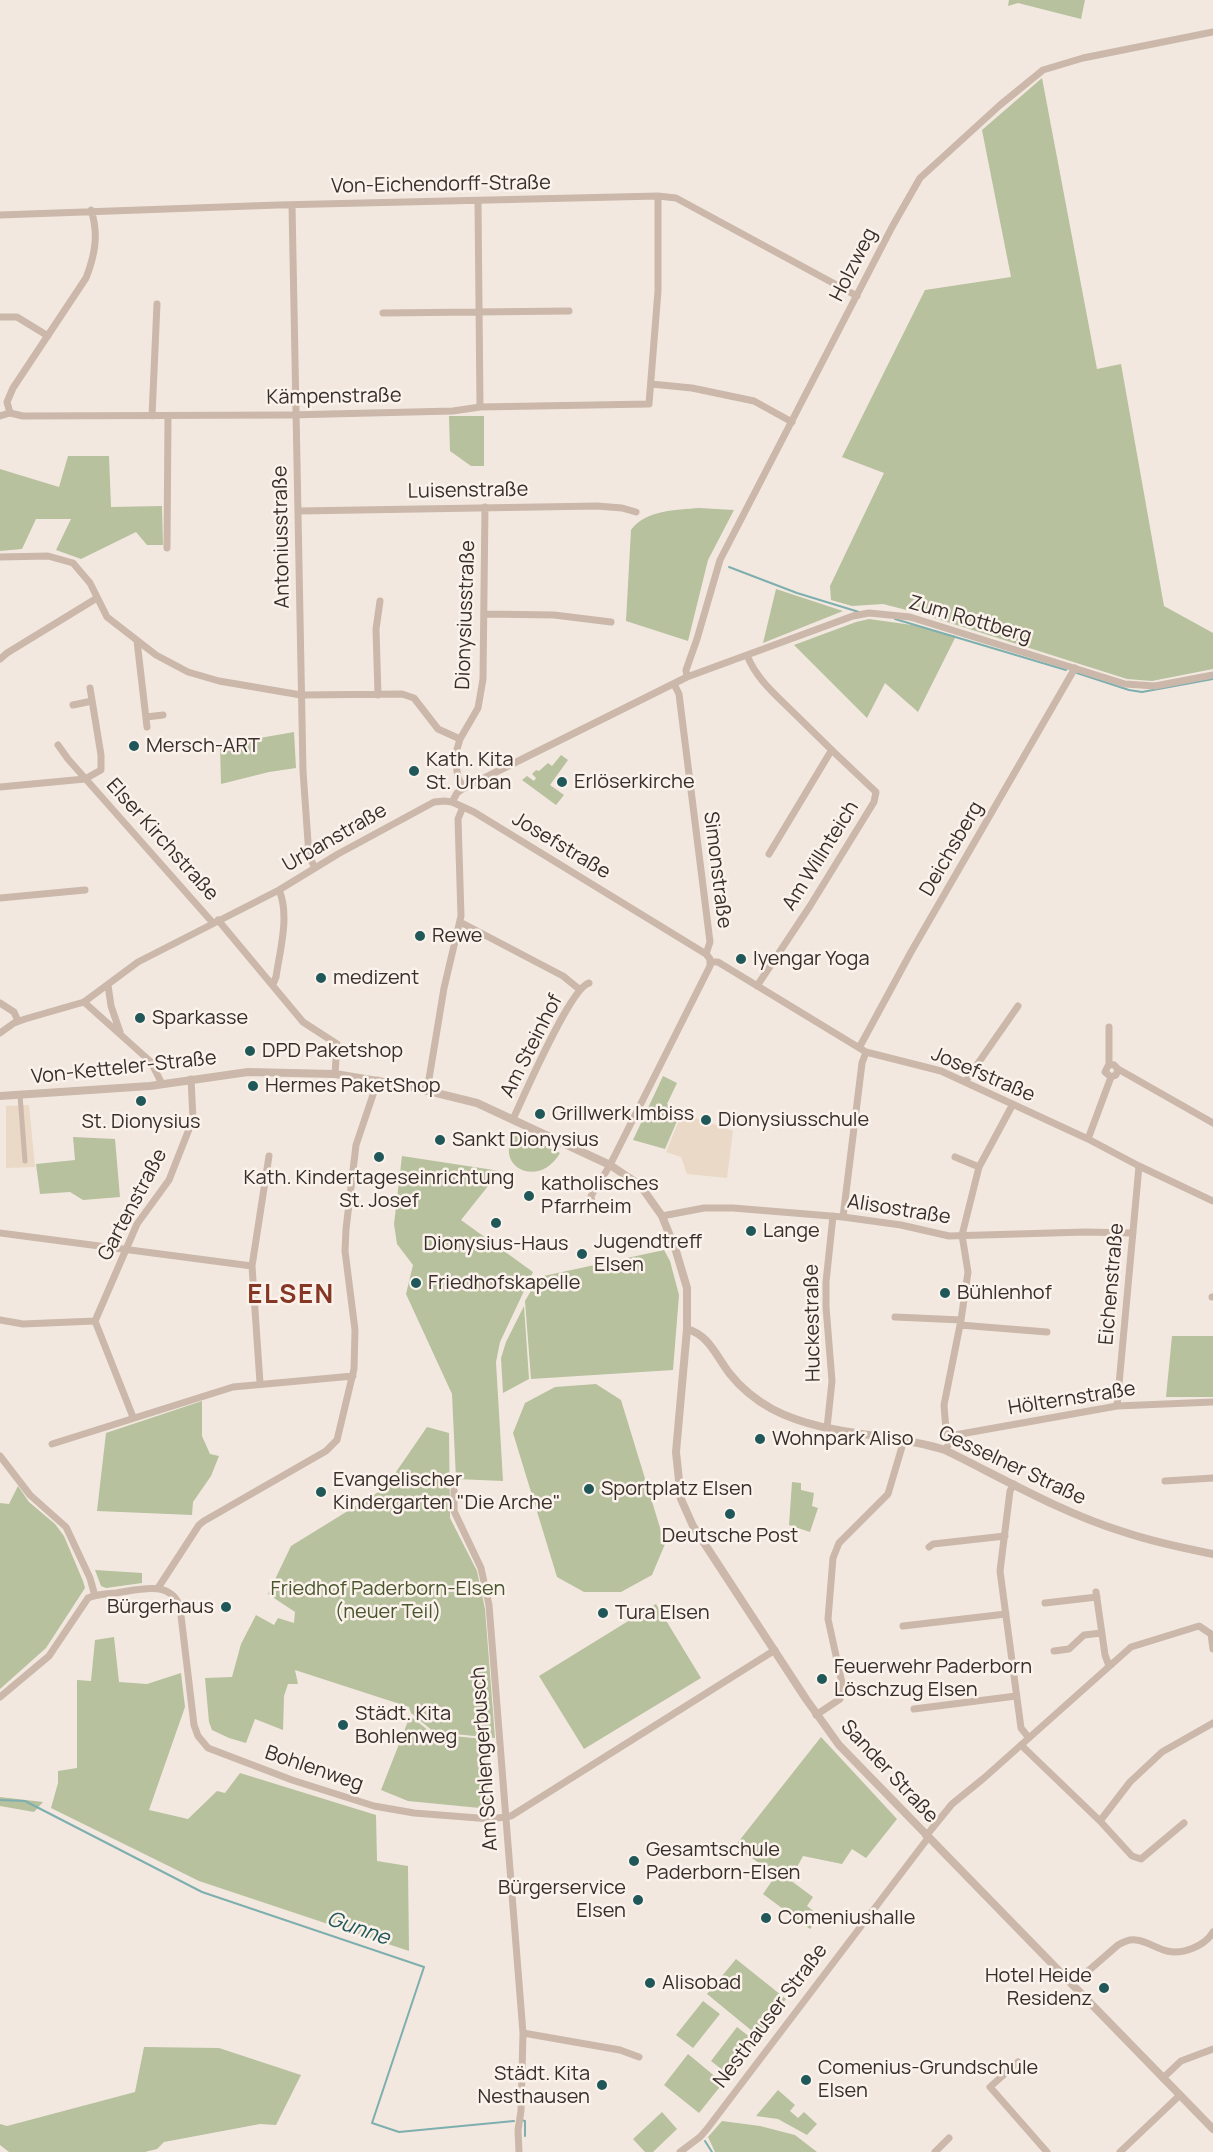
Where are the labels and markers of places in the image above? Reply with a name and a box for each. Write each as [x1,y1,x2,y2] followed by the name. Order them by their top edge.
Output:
[146,734,260,758] place label: Mersch-ART
[127,739,141,753] marker: Mersch-ART
[426,748,514,795] place label: Kath. Kita St. Urban
[407,764,421,778] marker: Kath. Kita St. Urban
[574,770,695,794] place label: Erlöserkirche
[555,775,569,789] marker: Erlöserkirche
[432,924,483,948] place label: Rewe
[413,929,427,943] marker: Rewe
[753,947,870,971] place label: Iyengar Yoga
[734,952,748,966] marker: Iyengar Yoga
[333,966,419,990] place label: medizent
[314,971,328,985] marker: medizent
[152,1006,248,1030] place label: Sparkasse
[133,1011,147,1025] marker: Sparkasse
[262,1039,403,1063] place label: DPD Paketshop
[243,1044,257,1058] marker: DPD Paketshop
[265,1074,441,1098] place label: Hermes PaketShop
[246,1079,260,1093] marker: Hermes PaketShop
[134,1094,148,1108] marker: St. Dionysius
[552,1102,694,1126] place label: Grillwerk Imbiss
[533,1107,547,1121] marker: Grillwerk Imbiss
[718,1108,869,1132] place label: Dionysiusschule
[82,1110,200,1134] place label: St. Dionysius
[699,1113,713,1127] marker: Dionysiusschule
[452,1128,599,1152] place label: Sankt Dionysius
[433,1133,447,1147] marker: Sankt Dionysius
[372,1150,386,1164] marker: Kath. Kindertageseinrichtung St. Josef
[244,1166,514,1213] place label: Kath. Kindertageseinrichtung St. Josef
[541,1172,659,1219] place label: katholisches Pfarrheim
[522,1189,536,1203] marker: katholisches Pfarrheim
[489,1216,503,1230] marker: Dionysius-Haus
[763,1219,820,1243] place label: Lange
[744,1224,758,1238] marker: Lange
[594,1230,702,1277] place label: Jugendtreff Elsen
[423,1232,569,1256] place label: Dionysius-Haus
[575,1247,589,1261] marker: Jugendtreff Elsen
[428,1271,580,1295] place label: Friedhofskapelle
[409,1276,423,1290] marker: Friedhofskapelle
[957,1281,1052,1305] place label: Bühlenhof
[938,1286,952,1300] marker: Bühlenhof
[772,1427,914,1451] place label: Wohnpark Aliso
[753,1432,767,1446] marker: Wohnpark Aliso
[333,1468,561,1515] place label: Evangelischer Kindergarten "Die Arche"
[601,1477,752,1501] place label: Sportplatz Elsen
[582,1482,596,1496] marker: Sportplatz Elsen
[314,1485,328,1499] marker: Evangelischer Kindergarten "Die Arche"
[723,1507,737,1521] marker: Deutsche Post
[662,1524,798,1548] place label: Deutsche Post
[107,1595,214,1619] place label: Bürgerhaus
[219,1600,233,1614] marker: Bürgerhaus
[615,1601,710,1625] place label: Tura Elsen
[596,1606,610,1620] marker: Tura Elsen
[834,1655,1032,1702] place label: Feuerwehr Paderborn Löschzug Elsen
[815,1672,829,1686] marker: Feuerwehr Paderborn Löschzug Elsen
[355,1702,457,1749] place label: Städt. Kita Bohlenweg
[336,1718,350,1732] marker: Städt. Kita Bohlenweg
[646,1838,800,1885] place label: Gesamtschule Paderborn-Elsen
[627,1854,641,1868] marker: Gesamtschule Paderborn-Elsen
[498,1876,626,1923] place label: Bürgerservice Elsen
[631,1893,645,1907] marker: Bürgerservice Elsen
[778,1906,915,1930] place label: Comeniushalle
[759,1911,773,1925] marker: Comeniushalle
[985,1964,1092,2011] place label: Hotel Heide Residenz
[662,1971,741,1995] place label: Alisobad
[643,1976,657,1990] marker: Alisobad
[1097,1981,1111,1995] marker: Hotel Heide Residenz
[818,2056,1038,2103] place label: Comenius-Grundschule Elsen
[477,2062,590,2109] place label: Städt. Kita Nesthausen
[799,2073,813,2087] marker: Comenius-Grundschule Elsen
[595,2078,609,2092] marker: Städt. Kita Nesthausen

